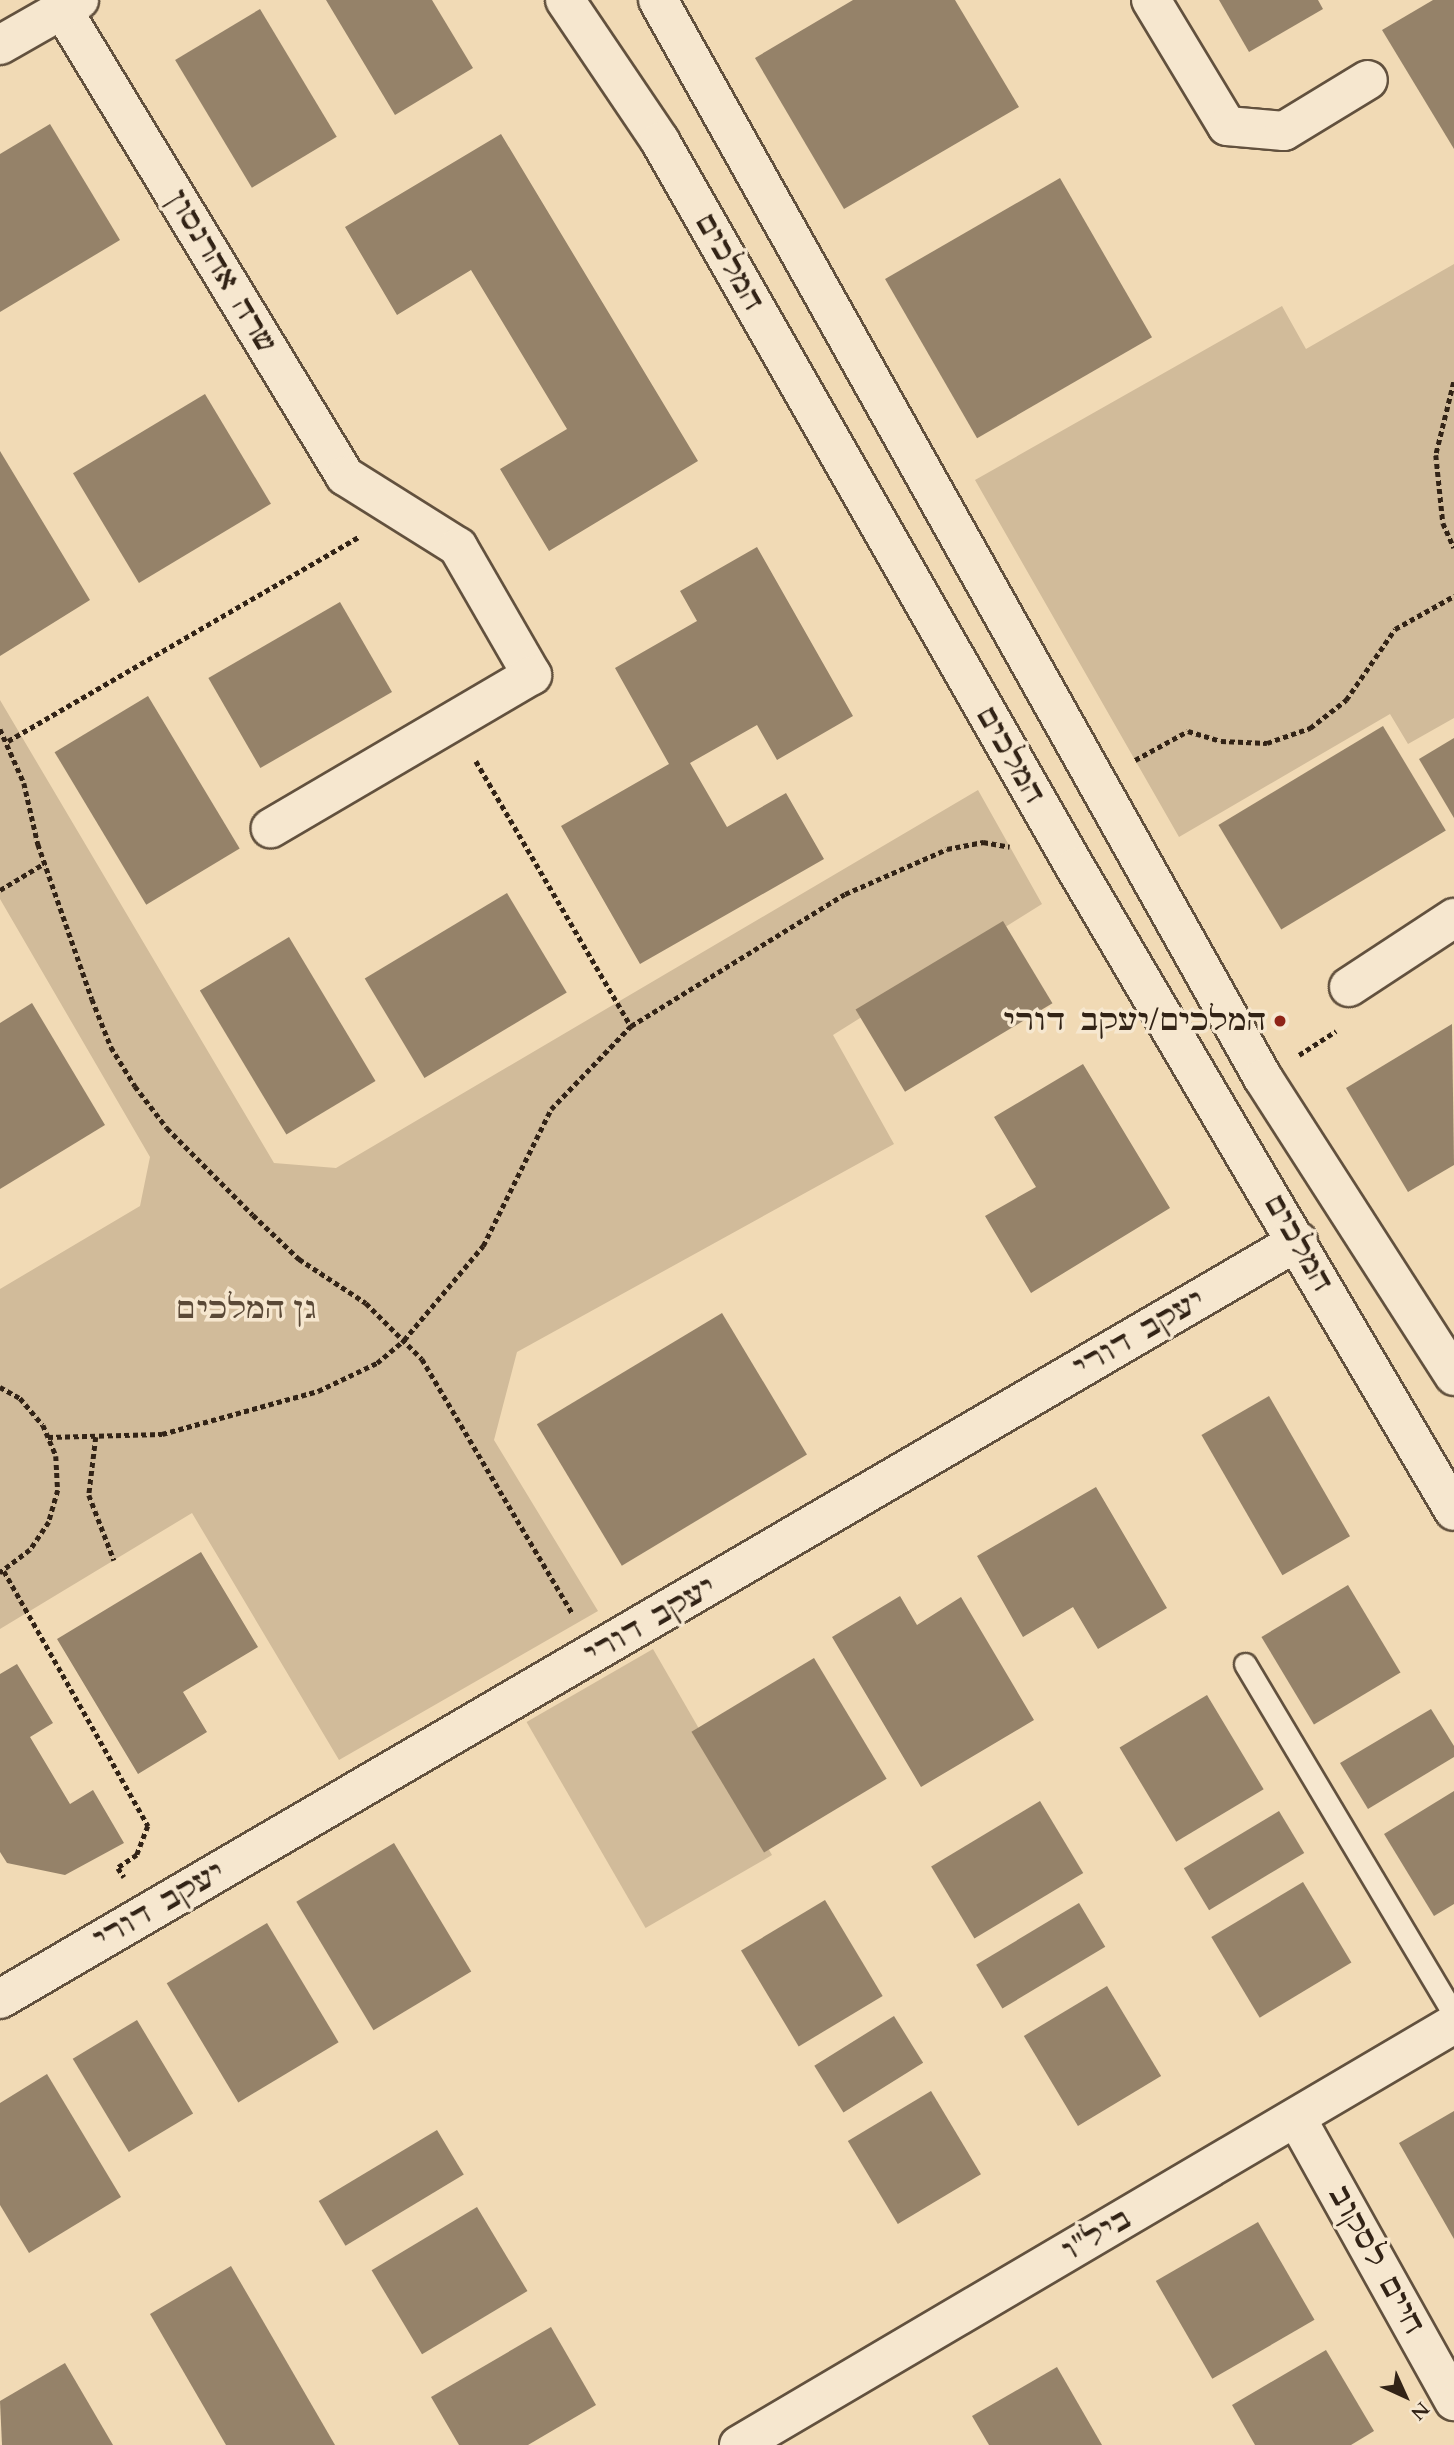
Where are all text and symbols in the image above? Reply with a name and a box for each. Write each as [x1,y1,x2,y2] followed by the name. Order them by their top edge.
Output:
[160,186,282,356] street label: שרה אהרנסון
[687,207,771,317] street label: המלכים
[968,700,1052,810] street label: המלכים
[1010,1003,1266,1039] place label: המלכים/יעקב דורי
[1272,1013,1288,1029] marker: המלכים/יעקב דורי
[1256,1188,1340,1298] street label: המלכים
[1070,1284,1208,1384] street label: יעקב דורי
[177,1291,317,1327] park label: גן המלכים
[581,1571,719,1671] street label: יעקב דורי
[90,1856,228,1956] street label: יעקב דורי
[1322,2182,1430,2338] street label: חיים לסקוב
[1056,2201,1138,2269] street label: ביל"ו
[1370,2361,1440,2431] north arrow
[1405,2396,1435,2426] text: N

